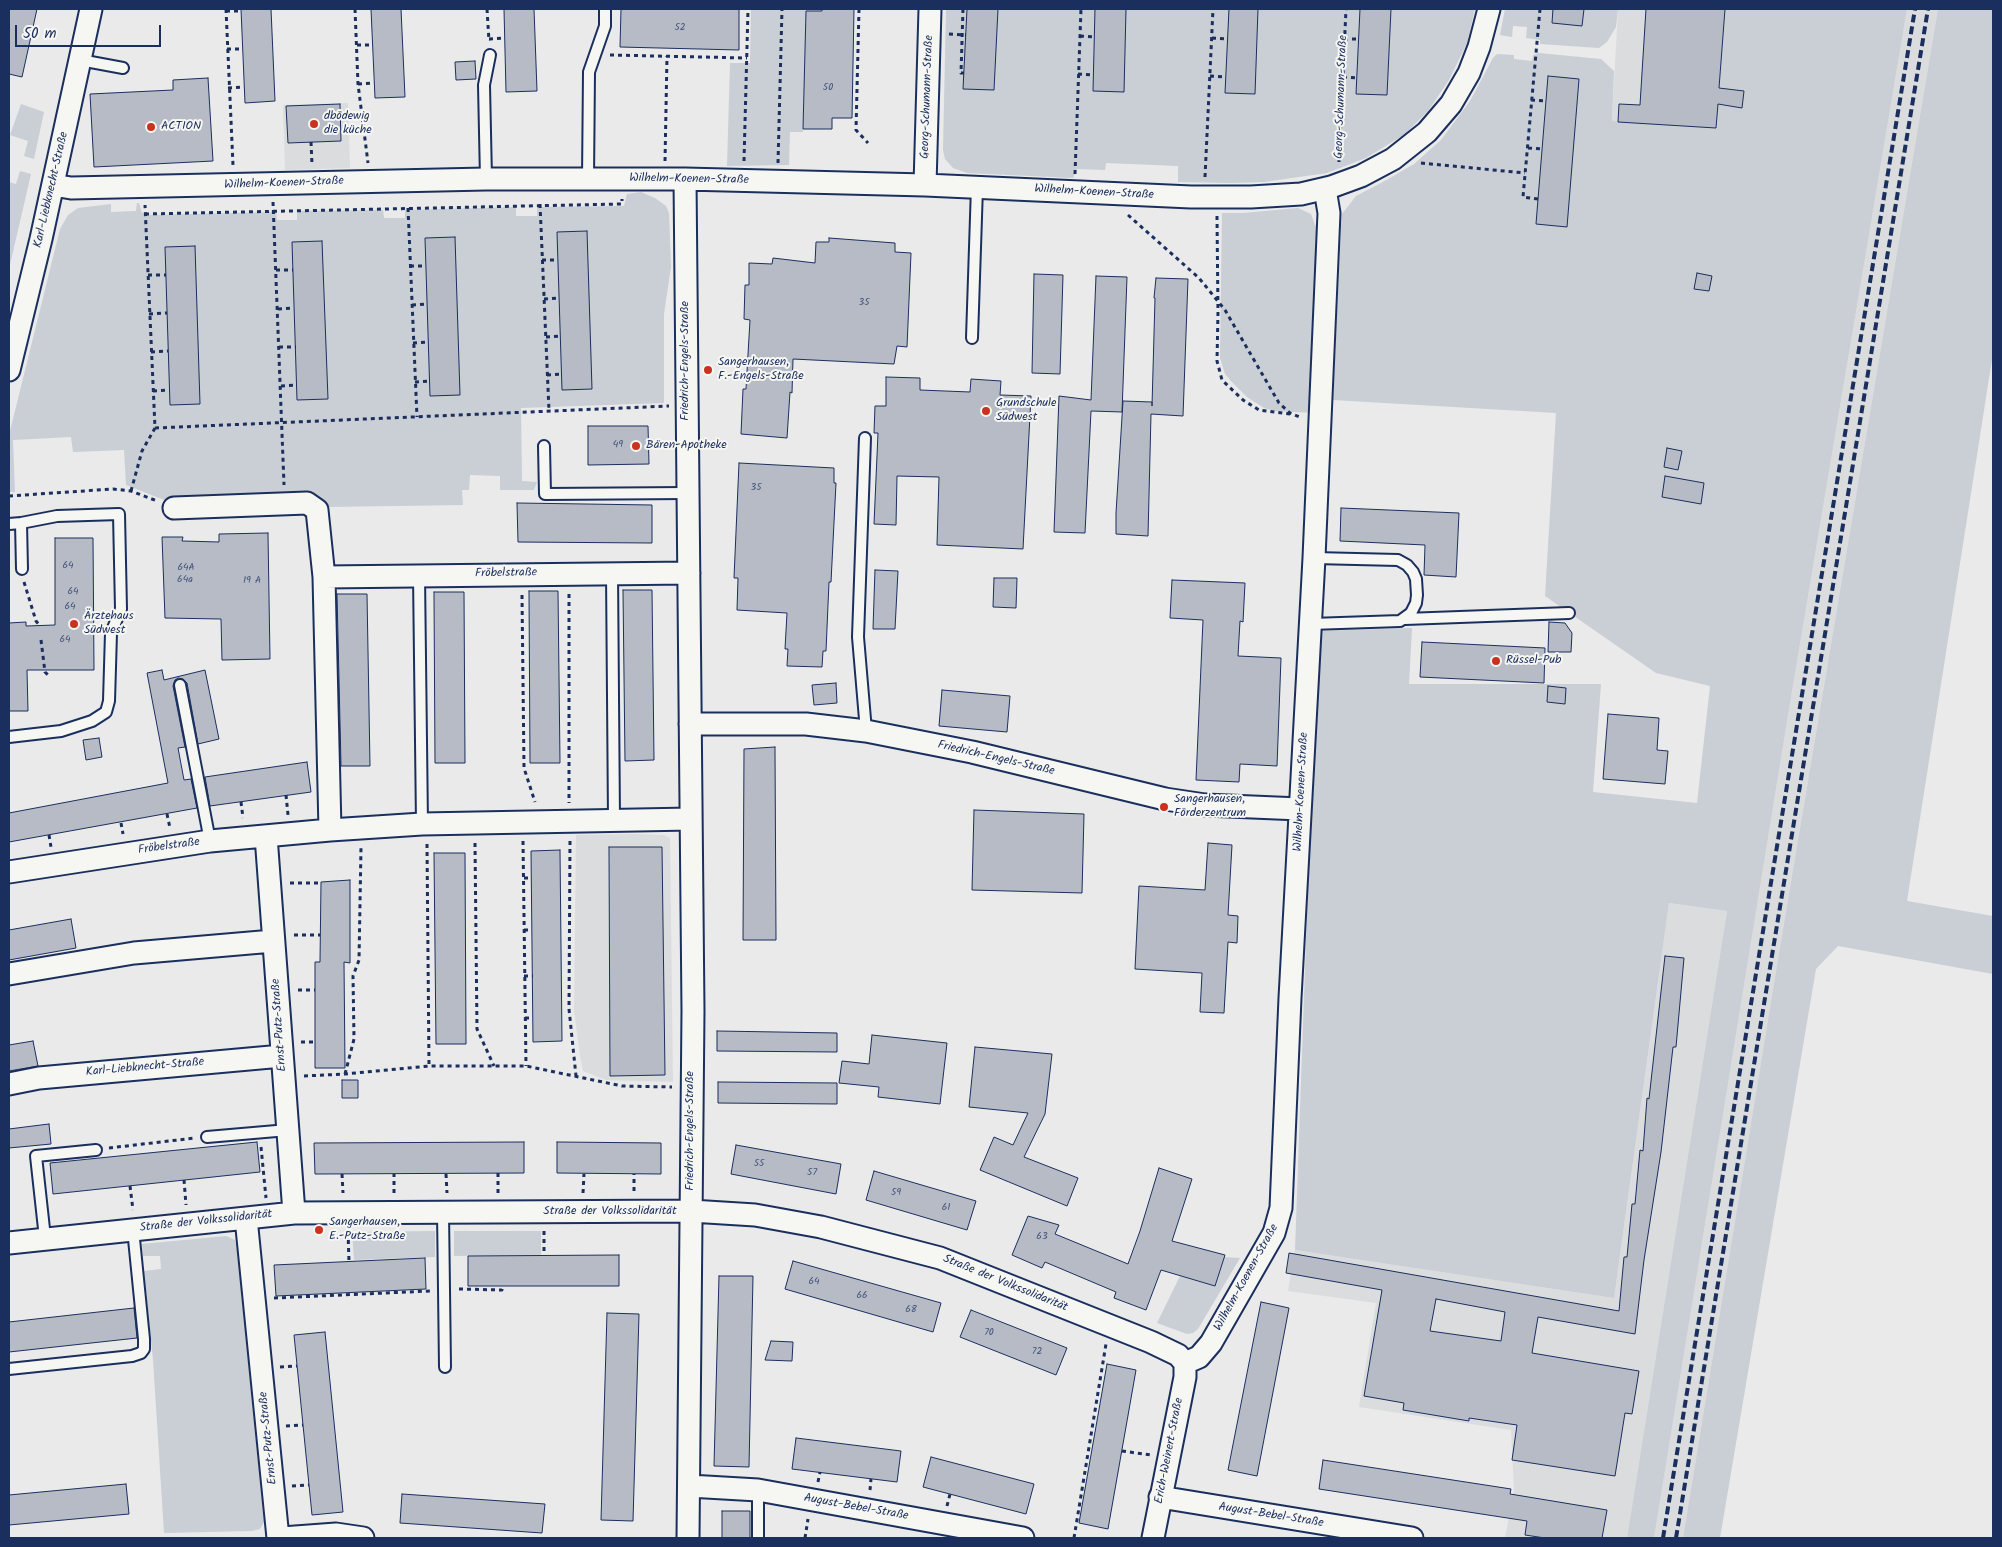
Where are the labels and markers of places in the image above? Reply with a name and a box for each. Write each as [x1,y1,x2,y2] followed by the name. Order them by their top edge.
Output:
[324,110,372,138] place label: dbödewig die küche
[308,118,320,130] marker: dbödewig die küche
[161,120,201,134] place label: ACTION
[145,121,157,133] marker: ACTION
[718,356,804,384] place label: Sangerhausen, F.-Engels-Straße
[702,364,714,376] marker: Sangerhausen, F.-Engels-Straße
[996,397,1056,425] place label: Grundschule Südwest
[980,405,992,417] marker: Grundschule Südwest
[646,439,727,453] place label: Bären-Apotheke
[630,440,642,452] marker: Bären-Apotheke
[84,610,134,638] place label: Ärztehaus Südwest
[68,618,80,630] marker: Ärztehaus Südwest
[1506,654,1561,668] place label: Rüssel-Pub
[1490,655,1502,667] marker: Rüssel-Pub
[1174,793,1246,821] place label: Sangerhausen, Förderzentrum
[1158,801,1170,813] marker: Sangerhausen, Förderzentrum
[329,1216,405,1244] place label: Sangerhausen, E.-Putz-Straße
[313,1224,325,1236] marker: Sangerhausen, E.-Putz-Straße

